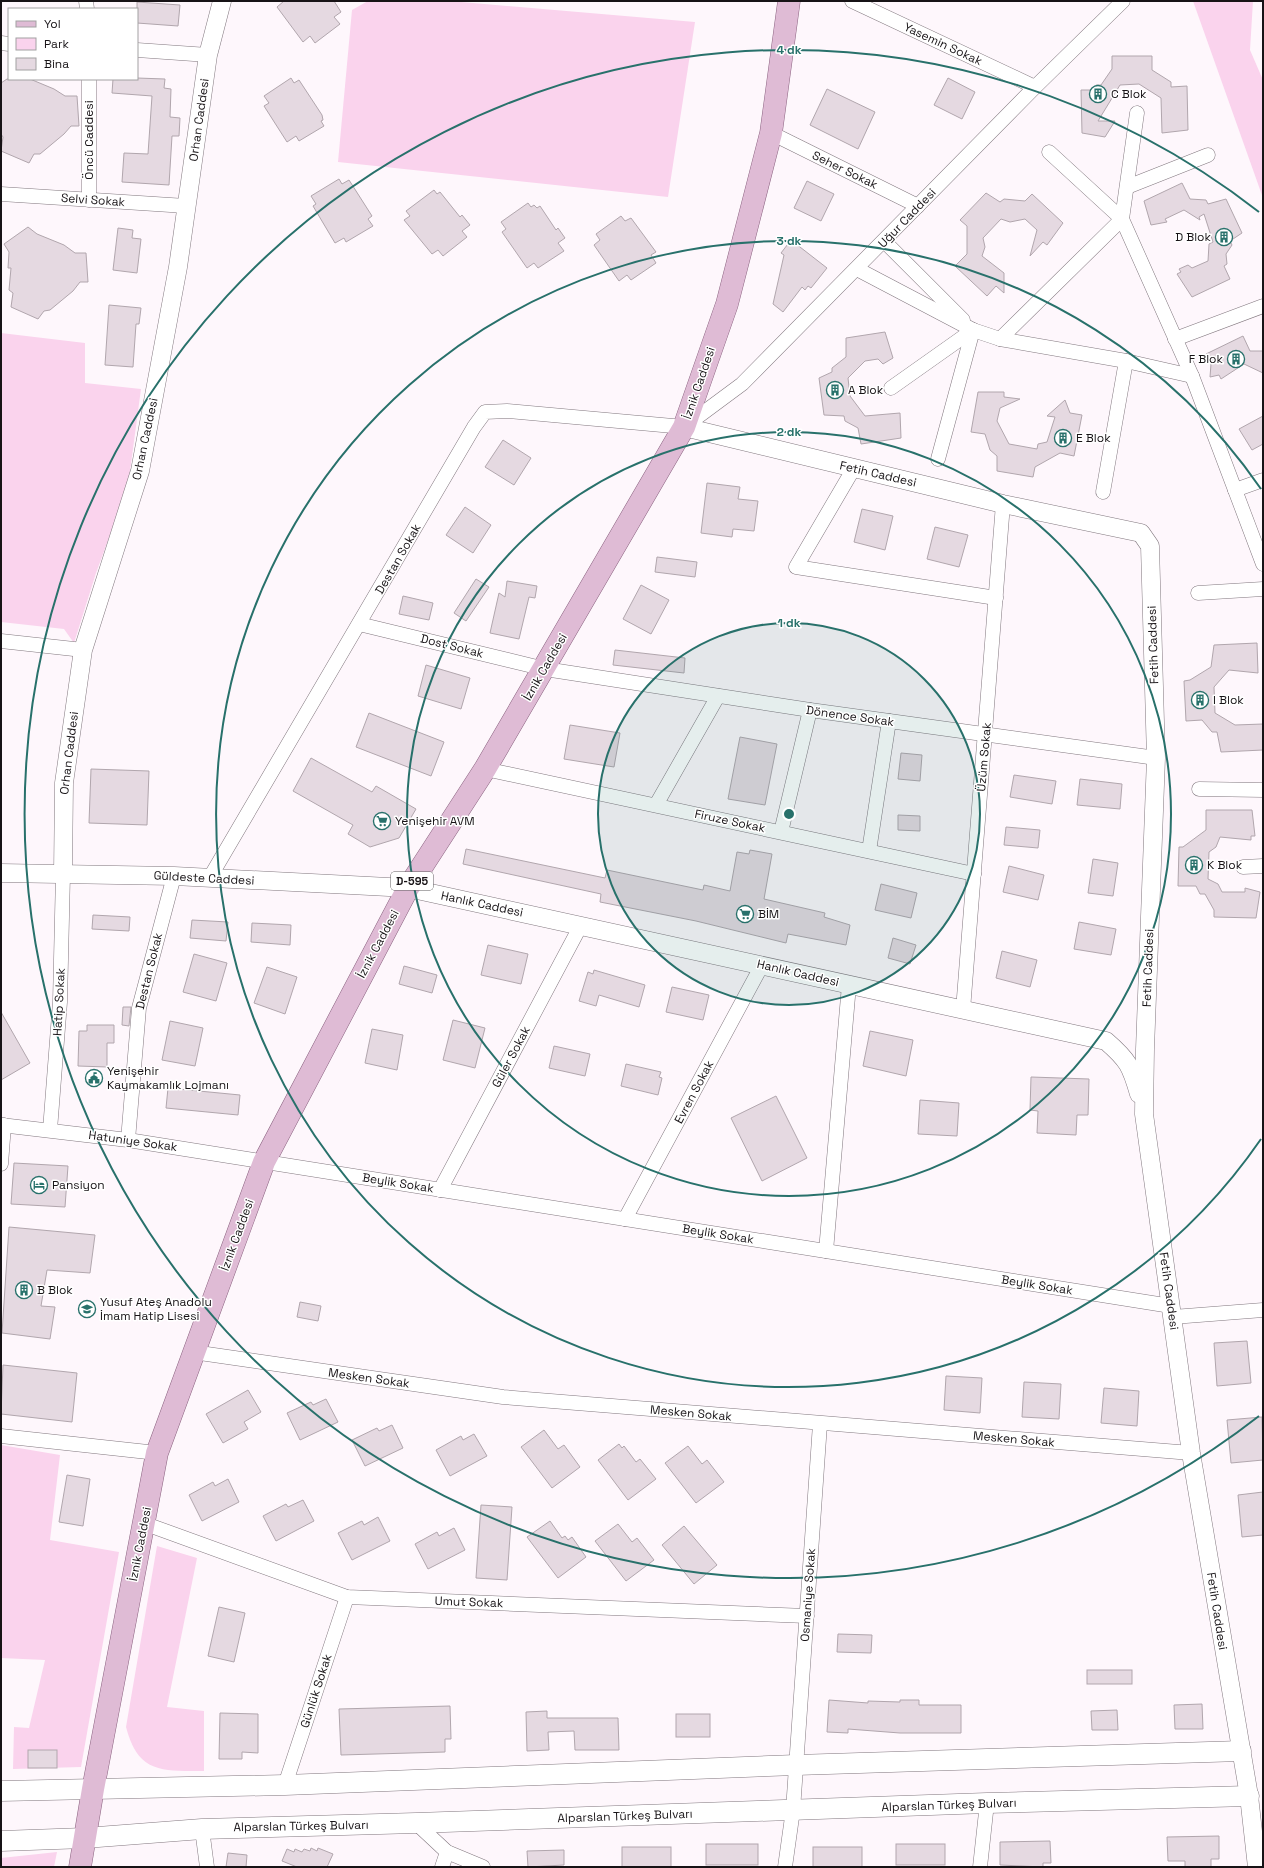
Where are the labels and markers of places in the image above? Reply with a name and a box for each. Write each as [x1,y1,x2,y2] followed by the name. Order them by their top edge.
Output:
[1088,84,1108,104] building icon: C Blok
[1111,86,1147,102] place label: C Blok
[1214,227,1234,247] building icon: D Blok
[1175,229,1212,245] place label: D Blok
[1226,349,1246,369] building icon: F Blok
[1189,351,1224,367] place label: F Blok
[825,380,845,400] building icon: A Blok
[848,382,884,398] place label: A Blok
[1053,428,1073,448] building icon: E Blok
[1076,430,1111,446] place label: E Blok
[1190,690,1210,710] building icon: I Blok
[1213,692,1244,708] place label: I Blok
[782,807,796,821] centre of rings
[372,811,392,831] supermarket icon: Yenişehir AVM
[395,813,475,829] place label: Yenişehir AVM
[1184,855,1204,875] building icon: K Blok
[1207,857,1243,873] place label: K Blok
[735,904,755,924] supermarket icon: BİM
[758,906,779,922] place label: BİM
[107,1063,229,1093] place label: Yenişehir Kaymakamlık Lojmanı
[84,1068,104,1088] public building icon: Yenişehir Kaymakamlık Lojmanı
[29,1175,49,1195] hotel icon: Pansiyon
[52,1177,105,1193] place label: Pansiyon
[14,1280,34,1300] building icon: B Blok
[37,1282,73,1298] place label: B Blok
[100,1294,212,1324] place label: Yusuf Ateş Anadolu İmam Hatip Lisesi
[77,1299,97,1319] school or university icon: Yusuf Ateş Anadolu İmam Hatip Lisesi

